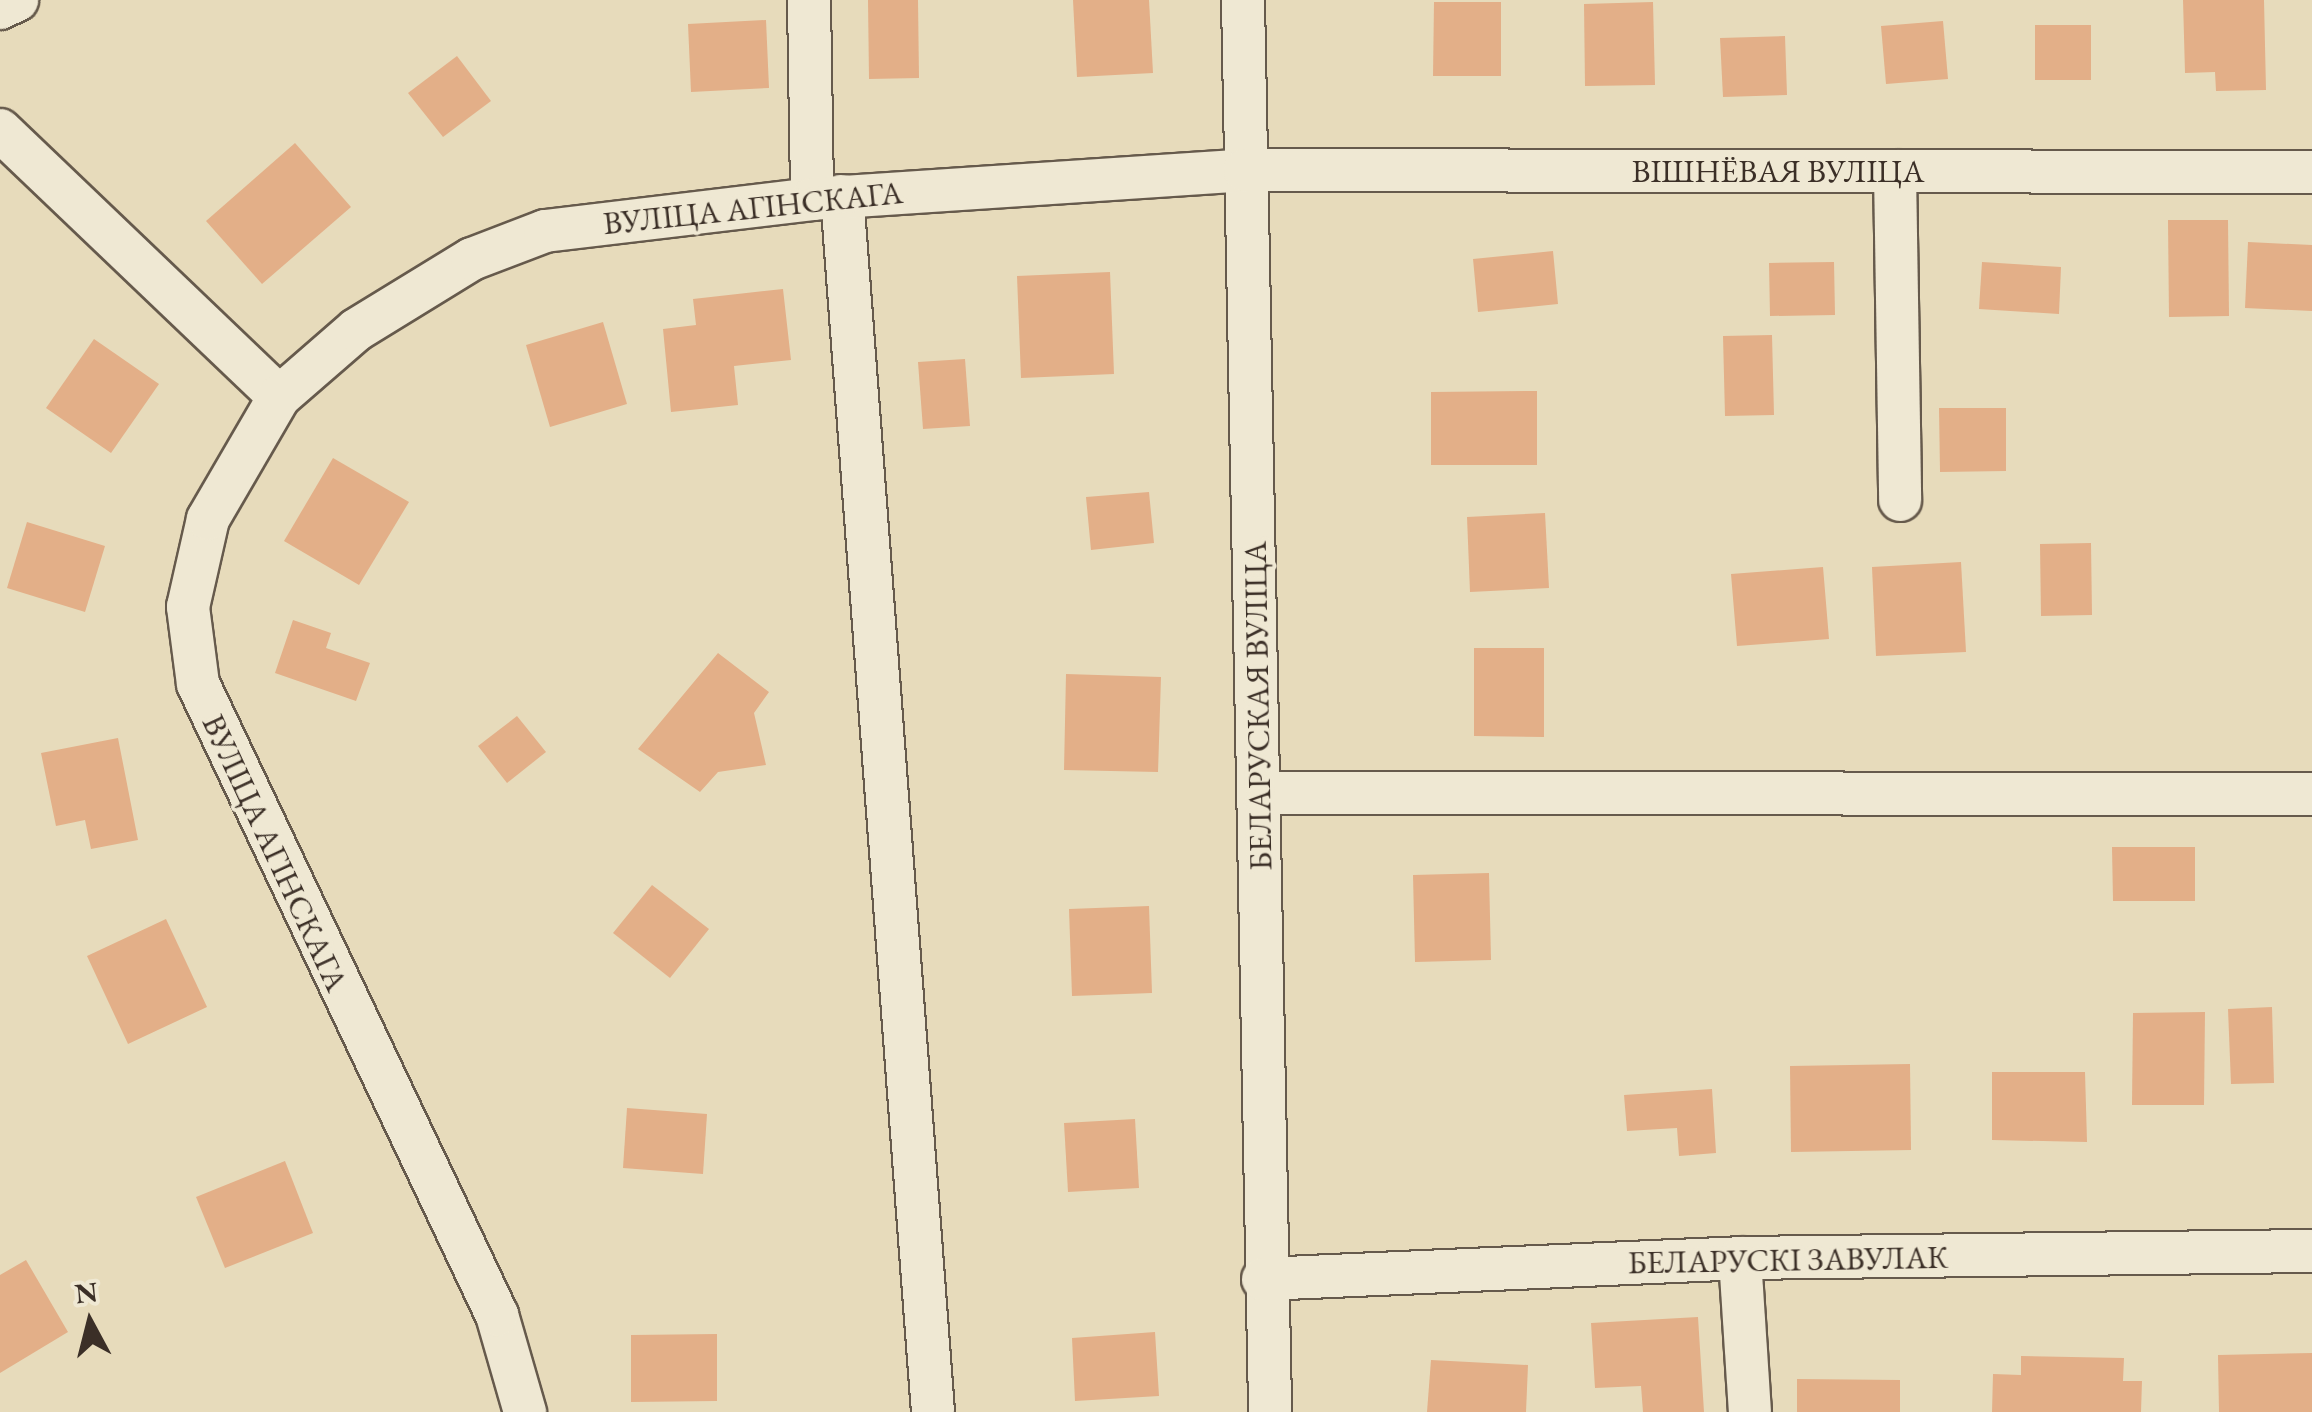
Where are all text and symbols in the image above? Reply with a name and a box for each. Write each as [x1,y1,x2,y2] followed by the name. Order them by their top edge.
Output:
[1632,152,1924,190] street label: ВІШНЁВАЯ ВУЛІЦА
[601,173,905,243] street label: ВУЛІЦА АГІНСКАГА
[1236,541,1280,871] street label: БЕЛАРУСКАЯ ВУЛІЦА
[194,709,356,997] street label: ВУЛІЦА АГІНСКАГА
[1627,1238,1949,1282] street label: БЕЛАРУСКІ ЗАВУЛАК
[40,1272,140,1372] north arrow
[73,1273,100,1311] text: N

